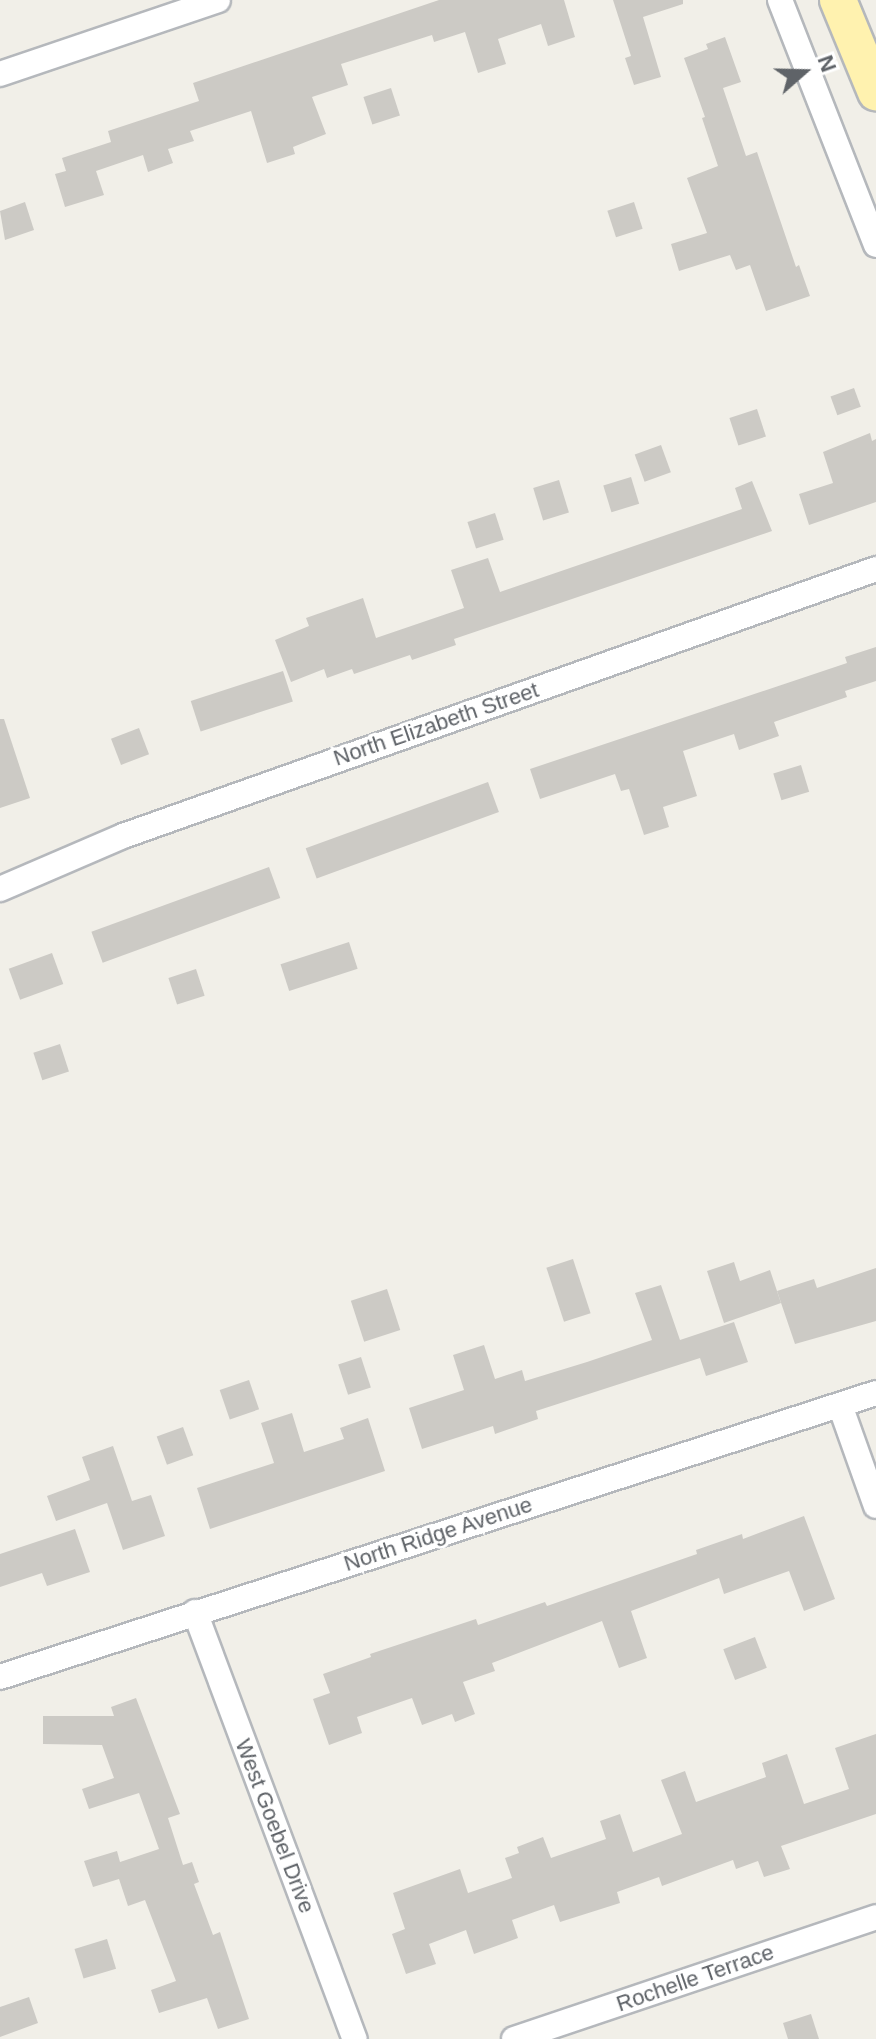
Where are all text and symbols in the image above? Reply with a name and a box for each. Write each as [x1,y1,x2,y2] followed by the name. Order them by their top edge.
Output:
[764,32,844,112] north arrow
[813,52,841,75] text: N
[330,676,542,772] street label: North Elizabeth Street
[340,1491,536,1577] street label: North Ridge Avenue
[230,1735,320,1917] street label: West Goebel Drive
[613,1939,777,2017] street label: Rochelle Terrace

